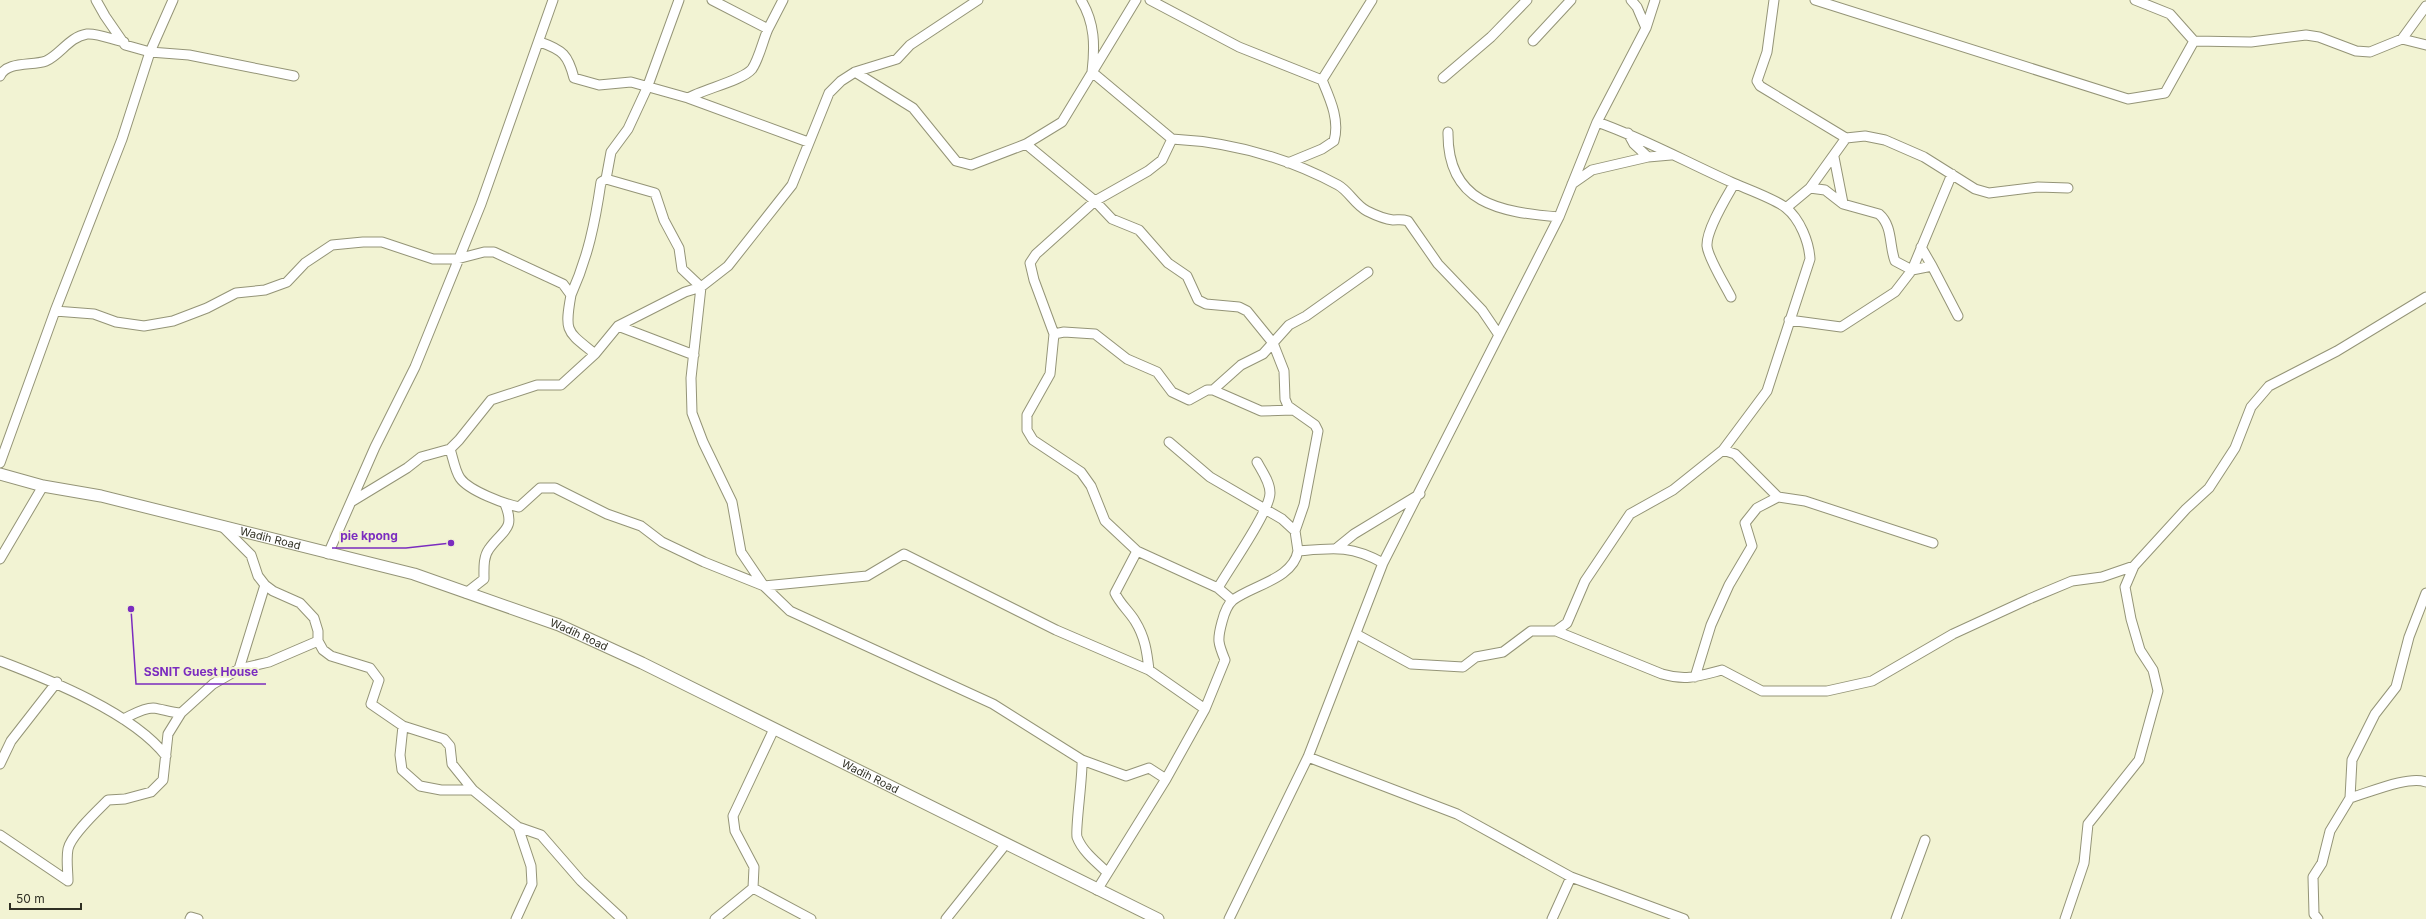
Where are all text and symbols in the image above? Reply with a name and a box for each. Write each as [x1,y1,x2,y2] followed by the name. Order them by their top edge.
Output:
[239,524,302,552] street label: Wadih Road
[332,524,406,548] callout: pie kpong
[340,528,398,543] text: pie kpong
[548,615,610,654] street label: Wadih Road
[136,660,266,684] callout: SSNIT Guest House
[144,664,258,679] text: SSNIT Guest House
[839,756,901,796] street label: Wadih Road
[10,885,81,911] scale bar
[16,891,45,906] text: 50 m

